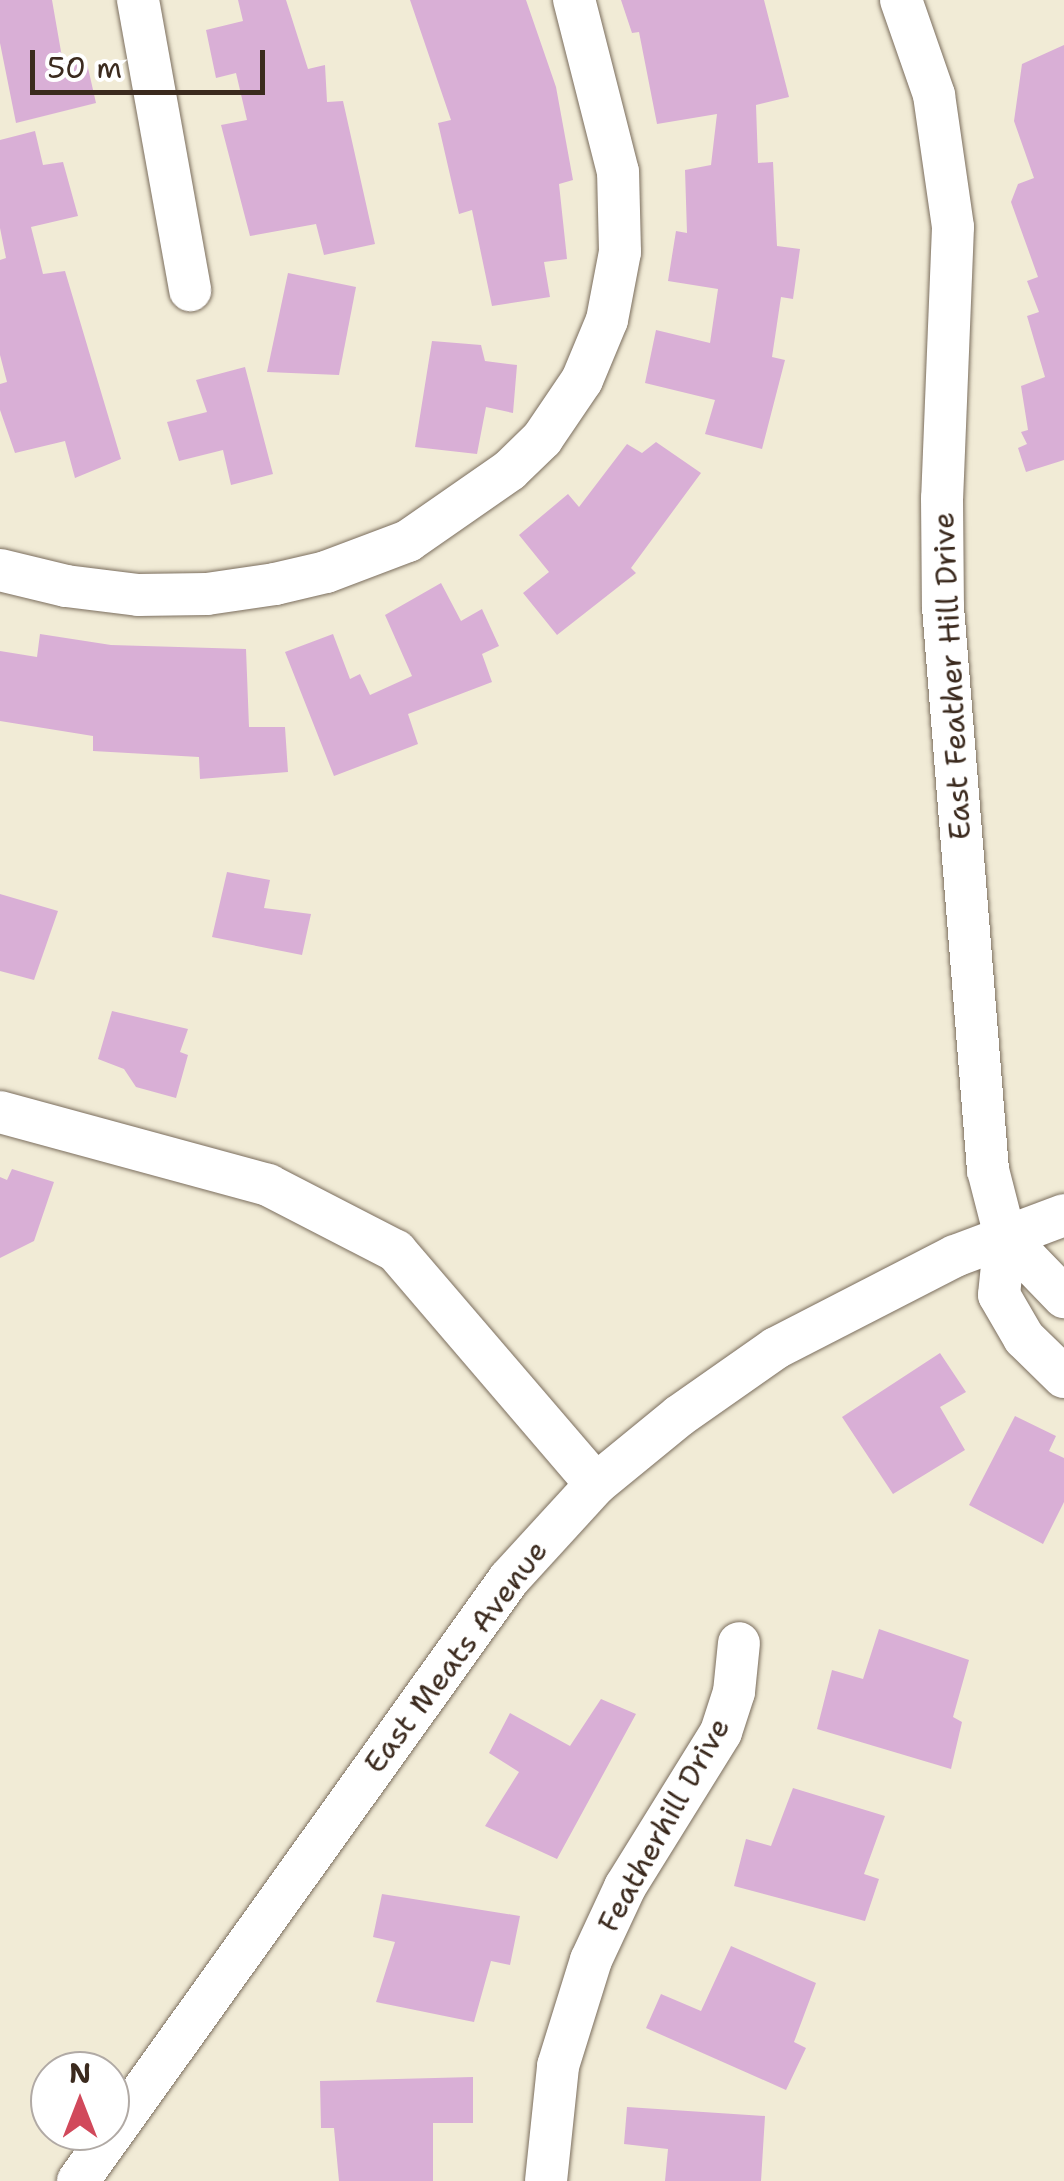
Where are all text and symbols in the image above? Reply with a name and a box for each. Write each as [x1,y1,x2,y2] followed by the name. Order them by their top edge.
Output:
[35,30,270,92] scale bar
[47,47,122,88] text: 50 m
[925,511,979,841] street label: East Feather Hill Drive
[357,1534,555,1780] street label: East Meats Avenue
[590,1712,738,1938] street label: Featherhill Drive
[30,2051,130,2151] north arrow
[69,2054,91,2092] text: N

